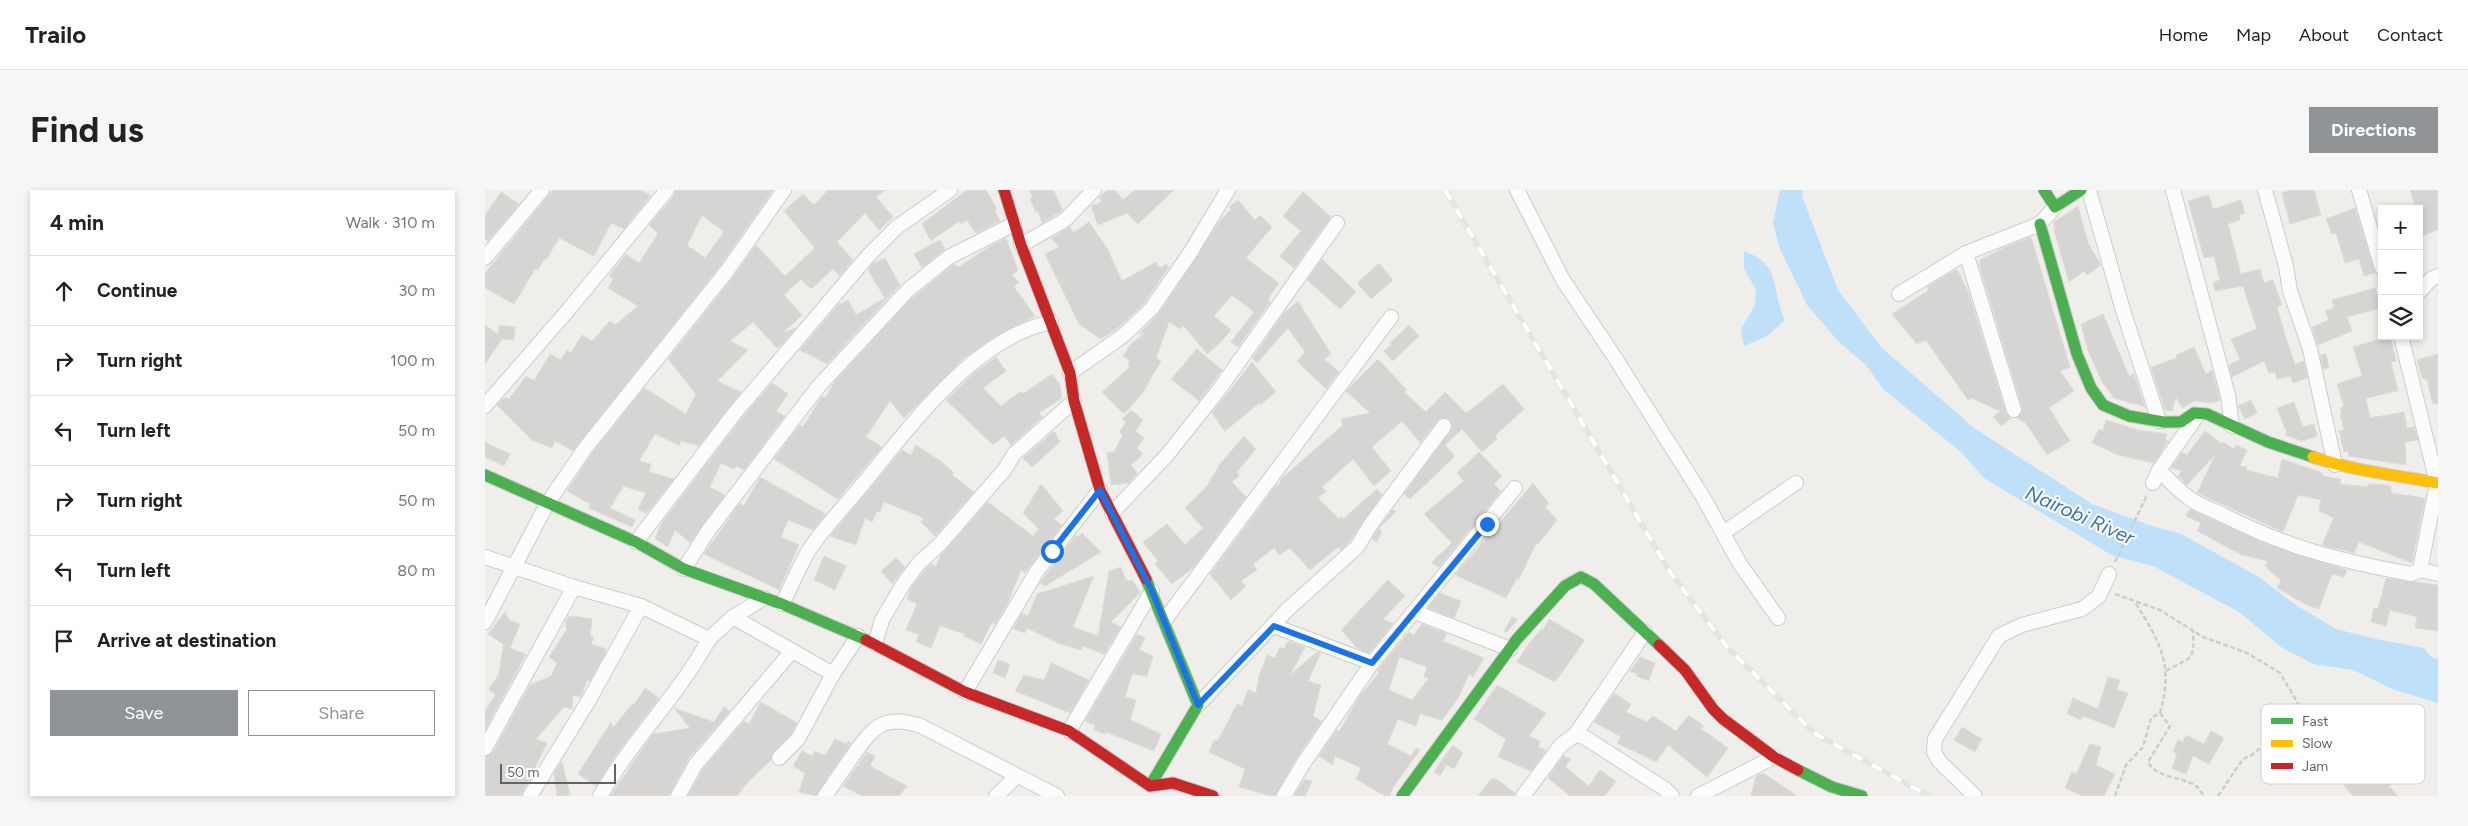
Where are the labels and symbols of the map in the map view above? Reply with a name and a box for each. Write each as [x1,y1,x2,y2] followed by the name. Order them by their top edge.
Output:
[2022,480,2139,550] water label: Nairobi River
[1476,513,1499,536] route end
[1041,540,1064,563] route start
[2261,704,2425,784] legend
[2302,713,2328,730] text: Fast
[2302,735,2333,752] text: Slow
[2302,758,2328,775] text: Jam
[500,761,616,784] scale bar

